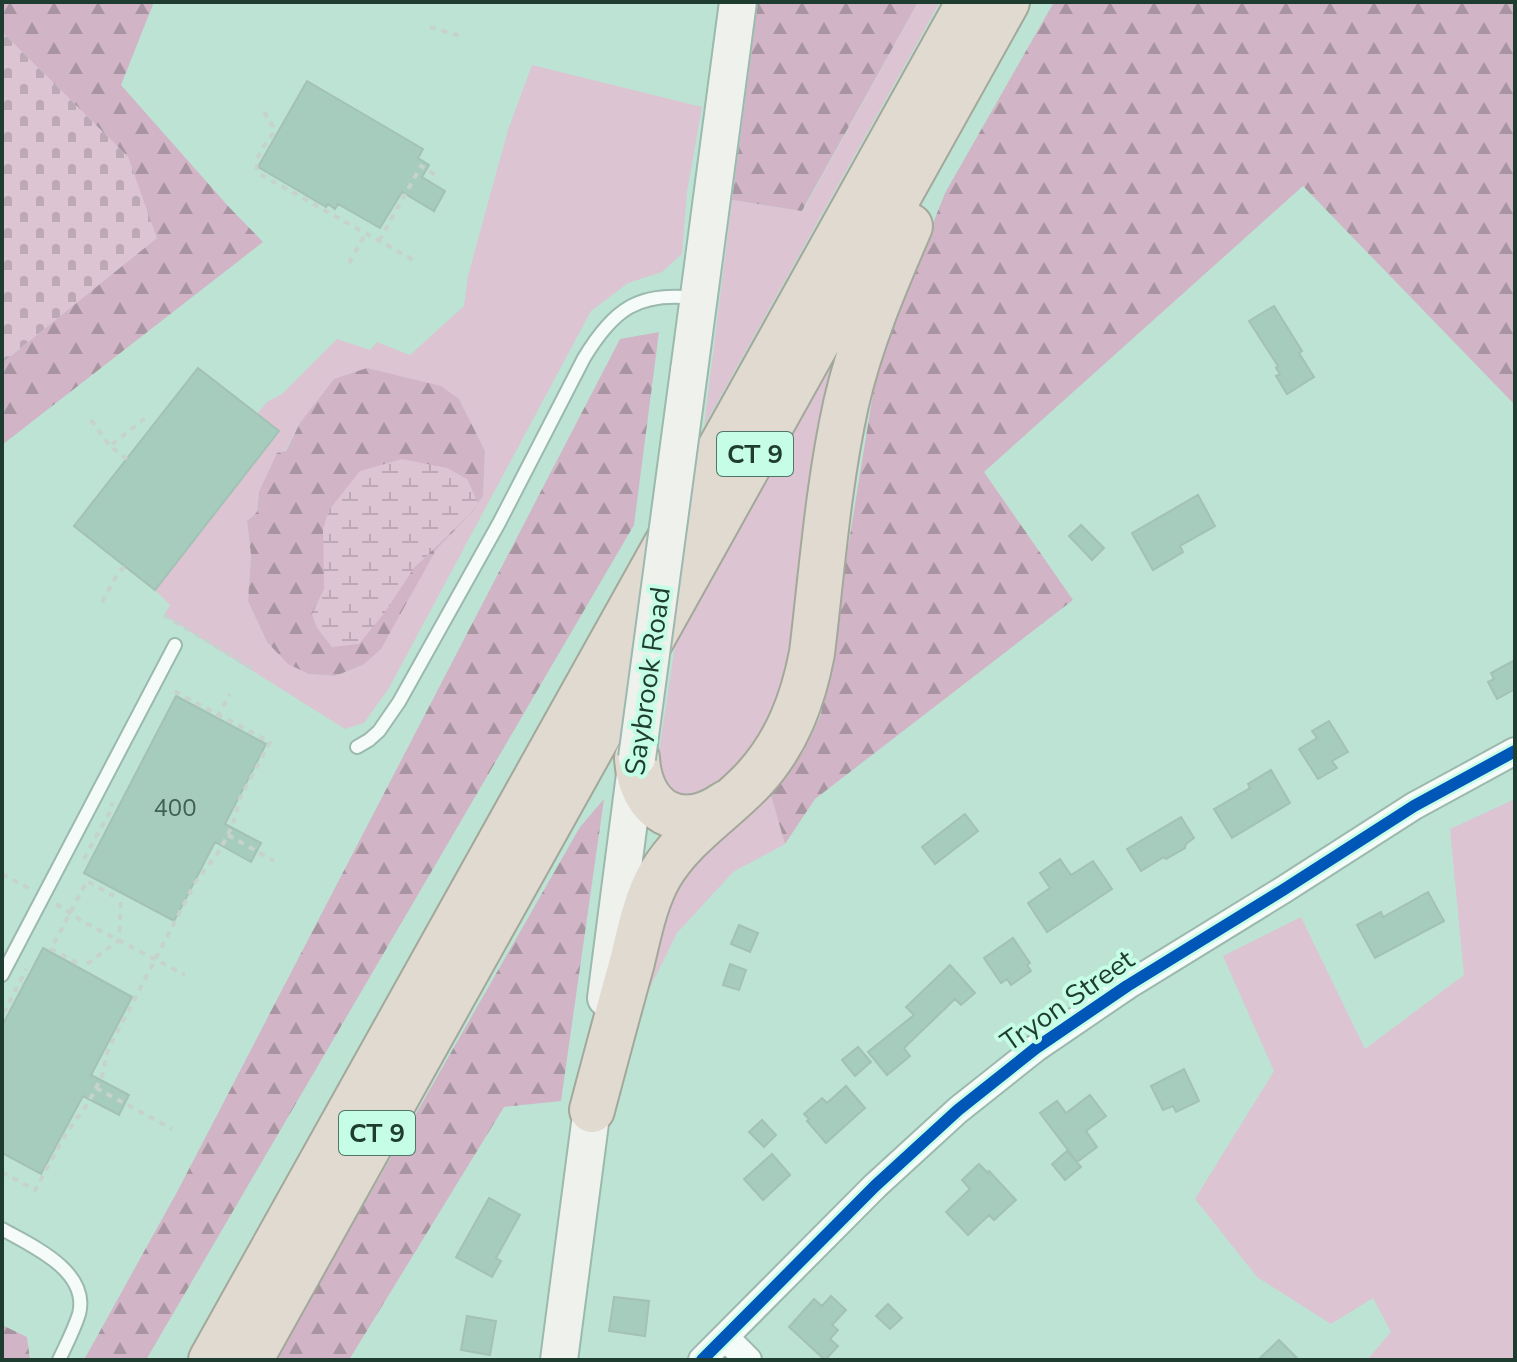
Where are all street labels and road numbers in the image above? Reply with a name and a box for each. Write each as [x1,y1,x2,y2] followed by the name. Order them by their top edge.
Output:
[717,432,793,476] road number: CT 9
[616,584,680,778] street label: Saybrook Road
[993,941,1142,1061] street label: Tryon Street
[339,1111,415,1155] road number: CT 9

